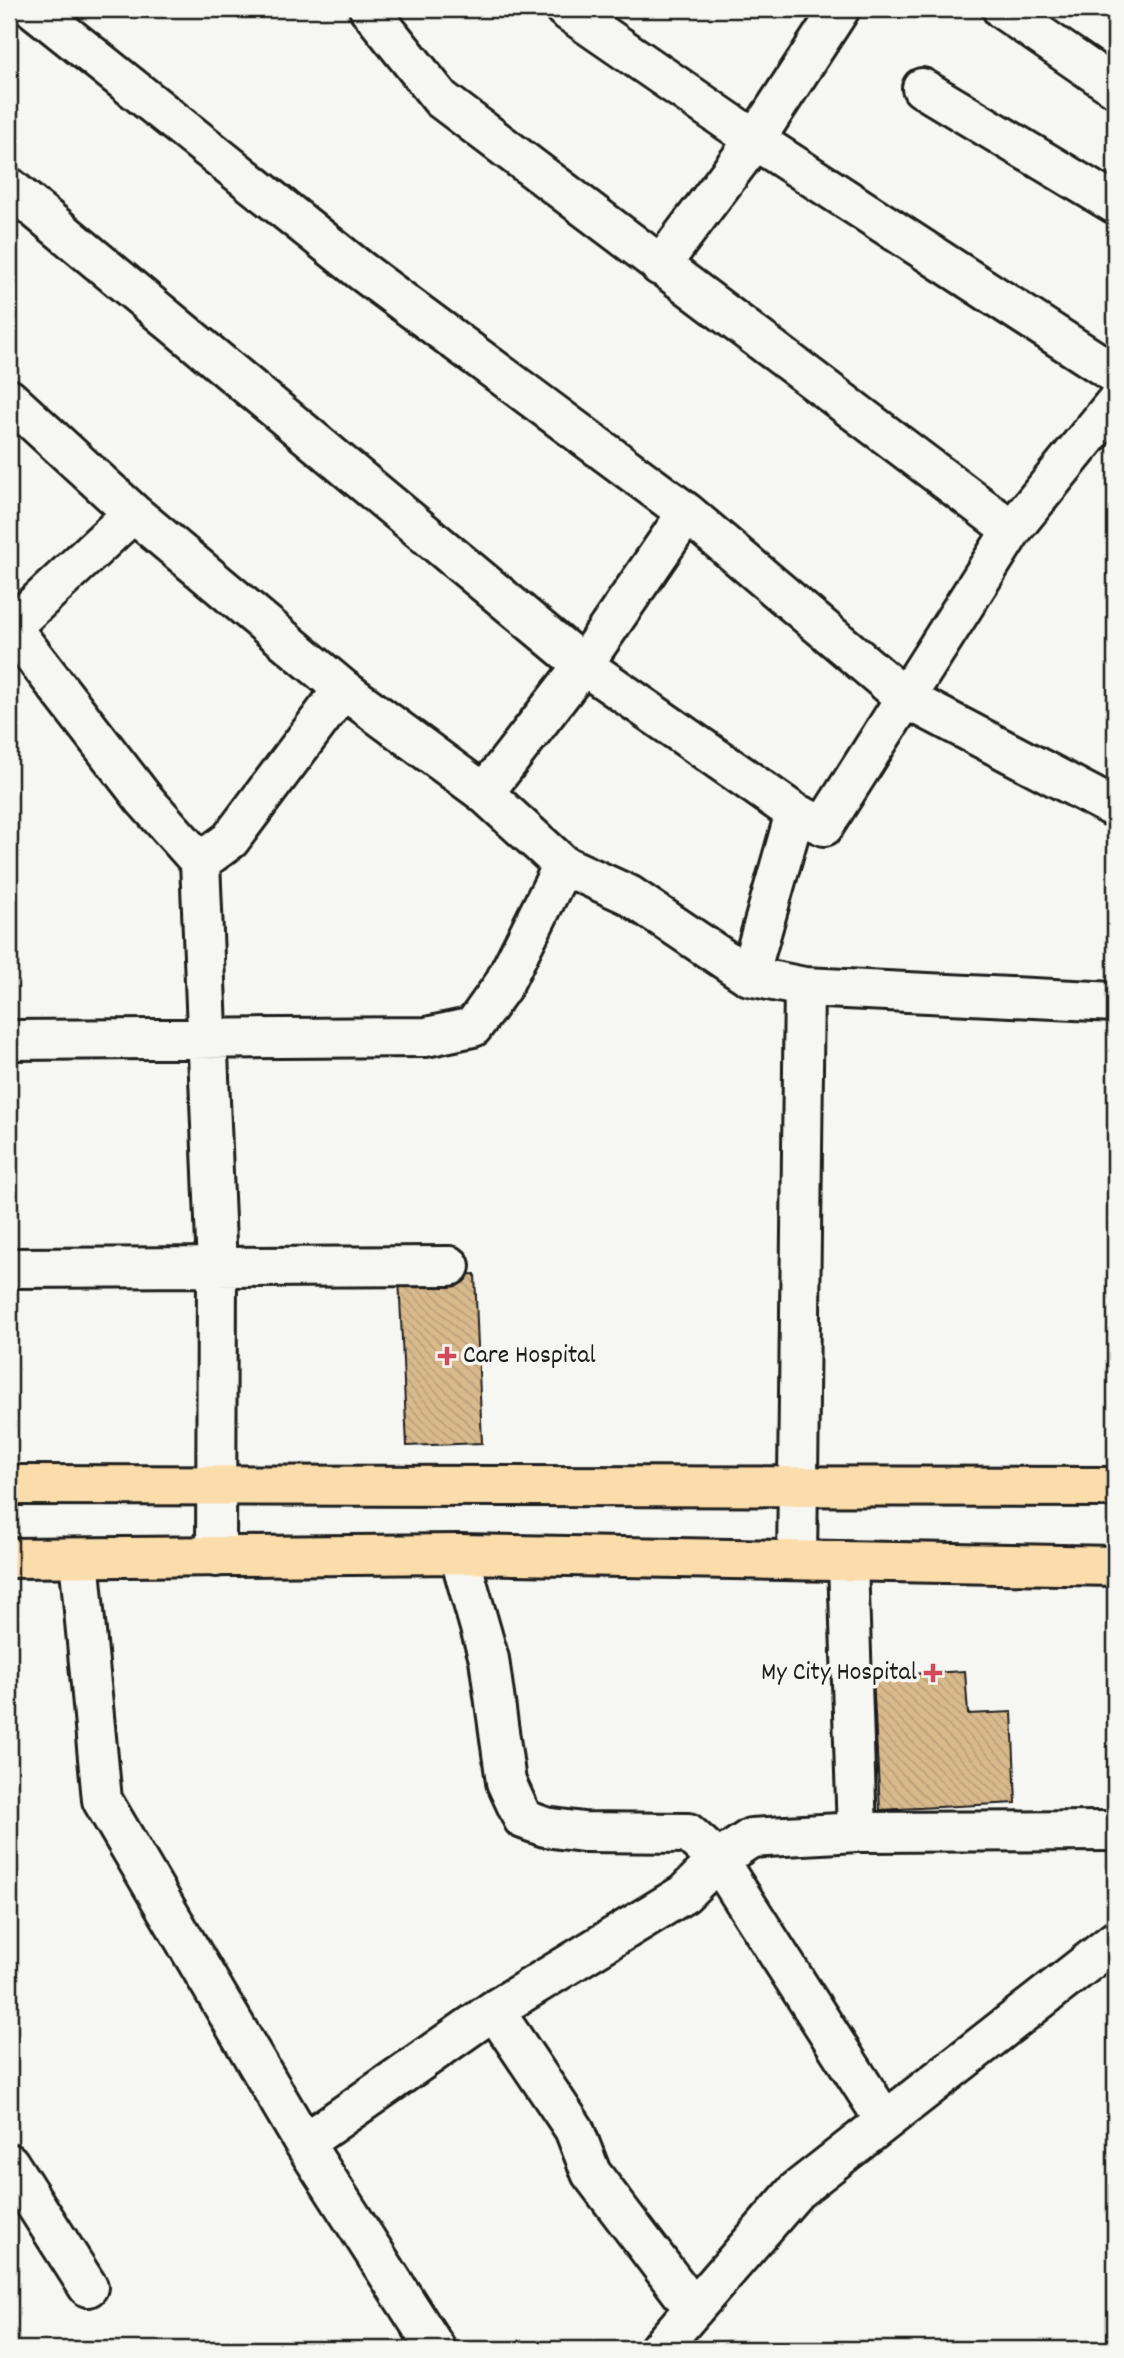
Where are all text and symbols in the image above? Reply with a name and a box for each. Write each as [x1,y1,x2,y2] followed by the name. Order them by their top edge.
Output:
[463,1338,596,1375] place label: Care Hospital
[437,1346,457,1366] marker: Care Hospital
[761,1655,917,1692] place label: My City Hospital
[923,1663,943,1683] marker: My City Hospital

